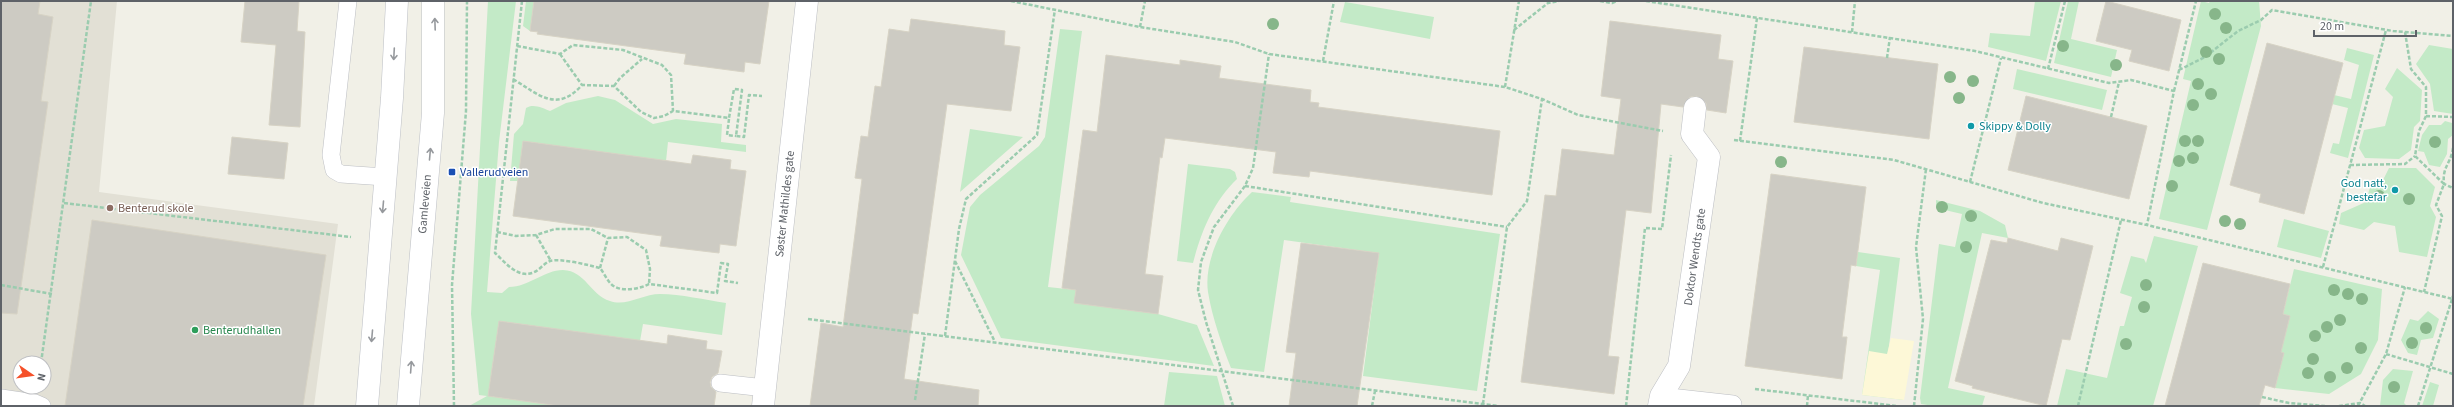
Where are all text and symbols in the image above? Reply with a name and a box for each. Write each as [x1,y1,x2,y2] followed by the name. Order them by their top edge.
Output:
[2314,12,2416,38] scale bar
[431,18,438,31] one-way arrow
[2320,18,2344,35] text: 20 m
[391,47,398,60] one-way arrow
[1979,118,2051,135] place label: Skippy & Dolly
[1966,121,1976,131] marker: Skippy & Dolly
[426,148,433,161] one-way arrow
[771,150,799,258] street label: Søster Mathildes gate
[460,164,528,181] place label: Vallerudveien
[447,167,457,177] marker: Vallerudveien
[414,174,436,234] street label: Gamleveien
[2341,175,2388,206] place label: God natt, bestefar
[2390,185,2400,195] marker: God natt, bestefar
[118,200,193,217] place label: Benterud skole
[379,200,386,213] one-way arrow
[105,203,115,213] marker: Benterud skole
[1680,207,1710,307] street label: Doktor Wendts gate
[203,322,281,339] place label: Benterudhallen
[190,325,200,335] marker: Benterudhallen
[368,329,376,342] one-way arrow
[12,355,52,395] north arrow
[407,361,414,374] one-way arrow
[33,372,49,382] text: N

